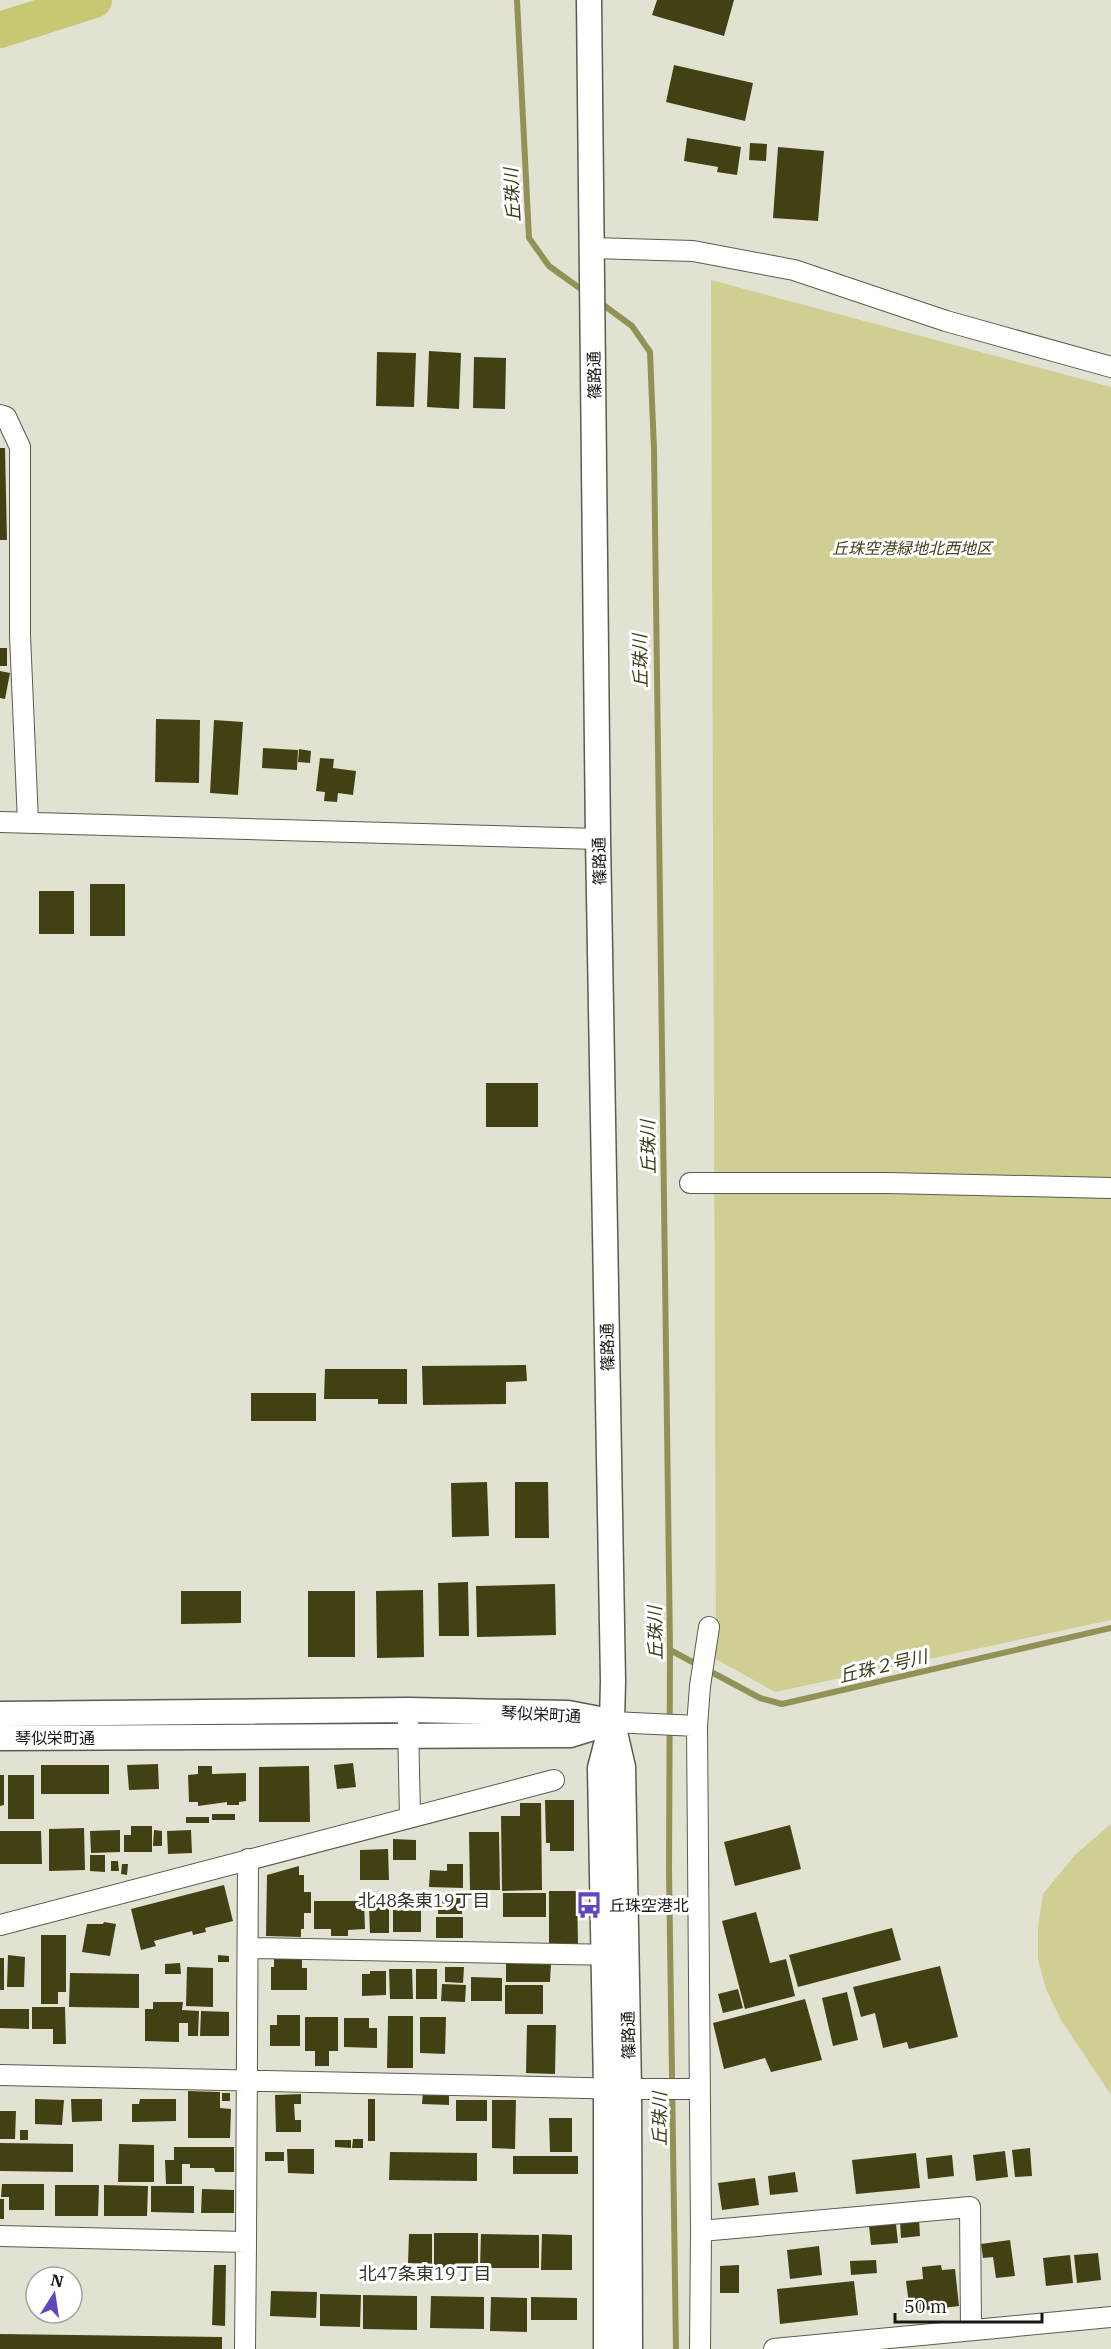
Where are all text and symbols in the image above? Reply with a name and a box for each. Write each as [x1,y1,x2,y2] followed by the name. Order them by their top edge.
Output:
[499,165,525,223] water label: 丘珠川
[584,351,604,399] street label: 篠路通
[832,538,994,558] park label: 丘珠空港緑地北西地区
[628,632,652,688] water label: 丘珠川
[589,837,609,885] street label: 篠路通
[636,1118,660,1174] water label: 丘珠川
[597,1323,617,1371] street label: 篠路通
[643,1604,667,1660] water label: 丘珠川
[837,1644,931,1687] water label: 丘珠２号川
[501,1702,581,1726] street label: 琴似栄町通
[15,1728,95,1748] street label: 琴似栄町通
[357,1889,491,1912] district label: 北48条東19丁目
[574,1890,604,1920] bus stop icon: 丘珠空港北
[609,1895,689,1915] place label: 丘珠空港北
[618,2011,638,2059] street label: 篠路通
[648,2090,671,2146] water label: 丘珠川
[358,2262,492,2285] district label: 北47条東19丁目
[24,2265,84,2325] north arrow
[49,2269,65,2291] text: N
[895,2286,1042,2324] scale bar
[904,2295,947,2318] text: 50 m

